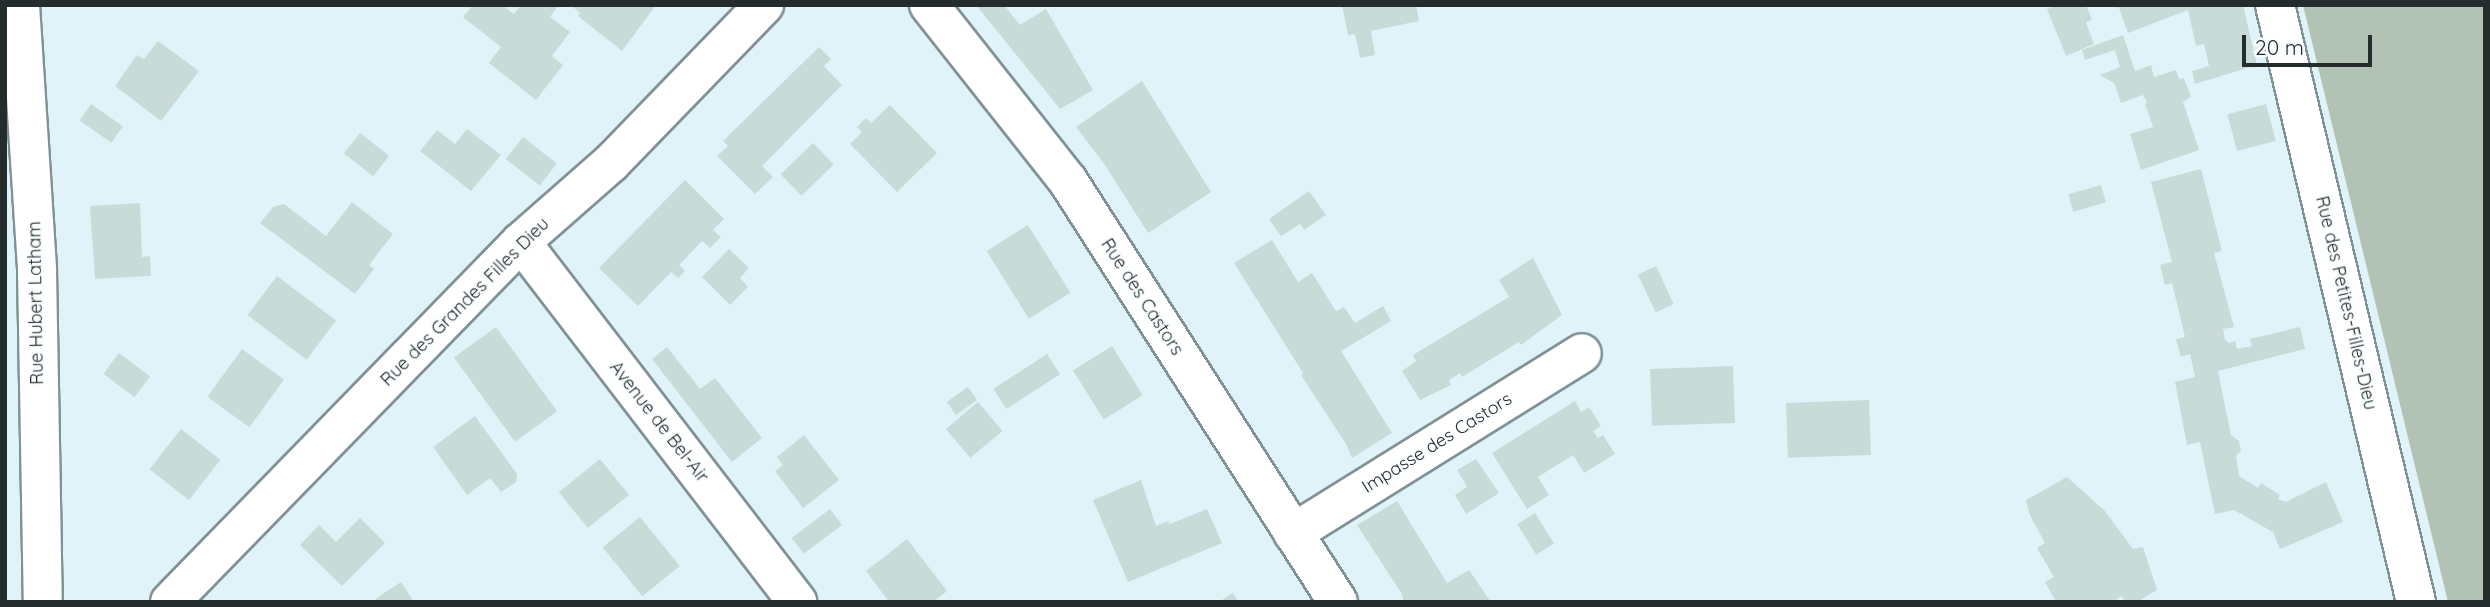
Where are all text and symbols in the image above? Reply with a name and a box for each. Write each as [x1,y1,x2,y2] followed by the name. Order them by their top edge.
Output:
[2245,21,2374,65] scale bar
[2255,34,2304,60] text: 20 m
[2311,194,2381,412] street label: Rue des Petites-Filles-Dieu
[376,213,554,391] street label: Rue des Grandes Filles Dieu
[24,221,48,385] street label: Rue Hubert Latham
[1096,235,1188,359] street label: Rue des Castors
[605,357,713,487] street label: Avenue de Bel-Air
[1358,388,1516,498] street label: Impasse des Castors

